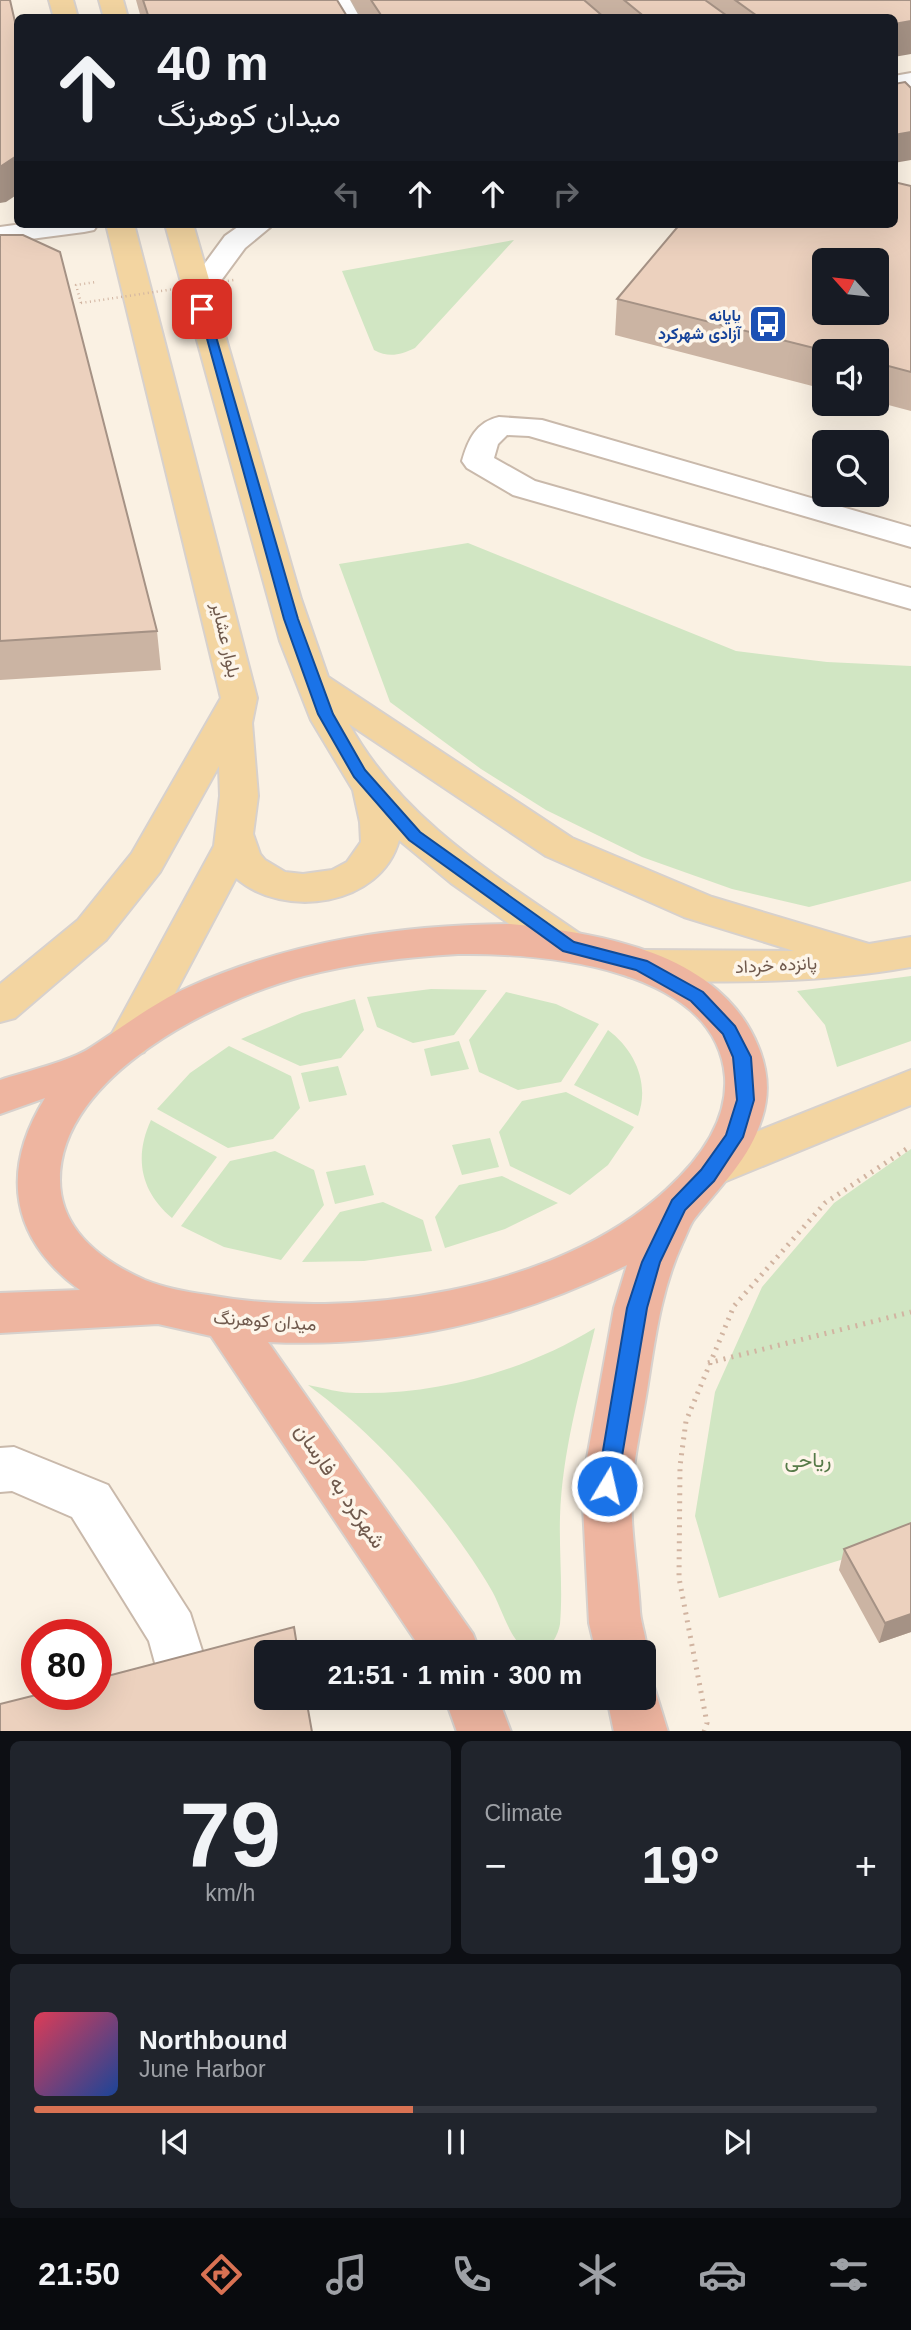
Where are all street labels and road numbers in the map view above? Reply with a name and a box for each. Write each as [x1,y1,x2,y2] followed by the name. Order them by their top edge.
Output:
[206,599,244,680] street label: بلوار عشایر
[735,953,818,979] street label: پانزده خرداد
[213,1307,317,1336] street label: میدان کوهرنگ
[289,1419,390,1553] street label: شهرکرد به فارسان

